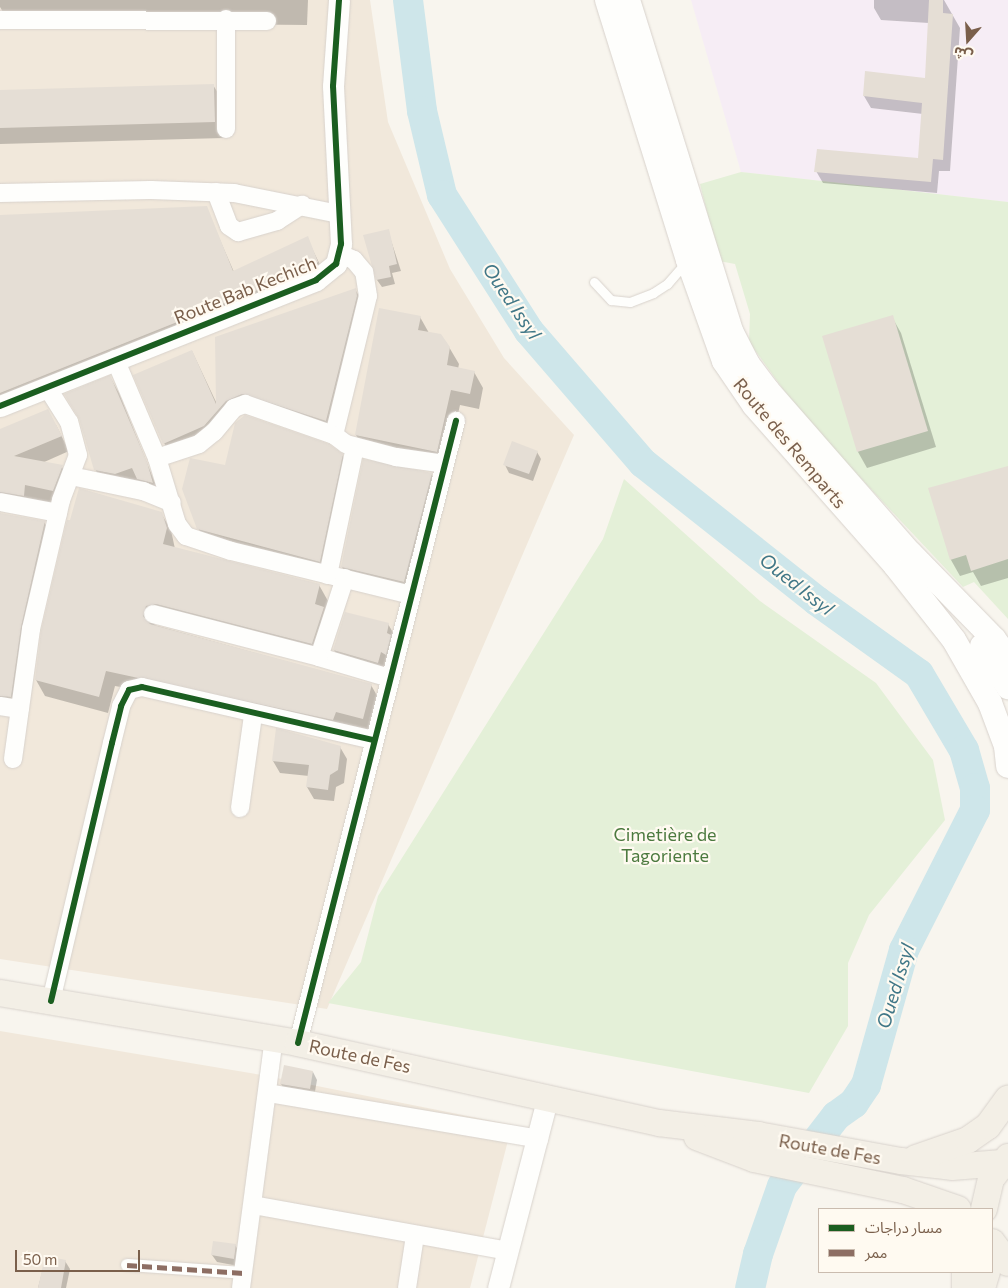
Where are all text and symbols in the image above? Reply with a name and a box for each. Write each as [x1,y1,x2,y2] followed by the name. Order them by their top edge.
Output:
[943,15,993,65] north arrow
[951,43,975,66] text: ش
[171,252,319,328] street label: Route Bab Kechich
[478,258,546,344] water label: Oued Issyl
[729,373,851,513] street label: Route des Remparts
[755,548,839,620] water label: Oued Issyl
[613,824,717,866] park label: Cimetière de Tagoriente
[871,941,919,1031] water label: Oued Issyl
[307,1035,413,1077] street label: Route de Fes
[777,1129,883,1169] street label: Route de Fes
[818,1208,993,1273] legend
[865,1218,942,1236] text: مسار دراجات
[18,1240,142,1272] scale bar
[865,1243,888,1261] text: ممر
[23,1250,57,1268] text: 50 m

